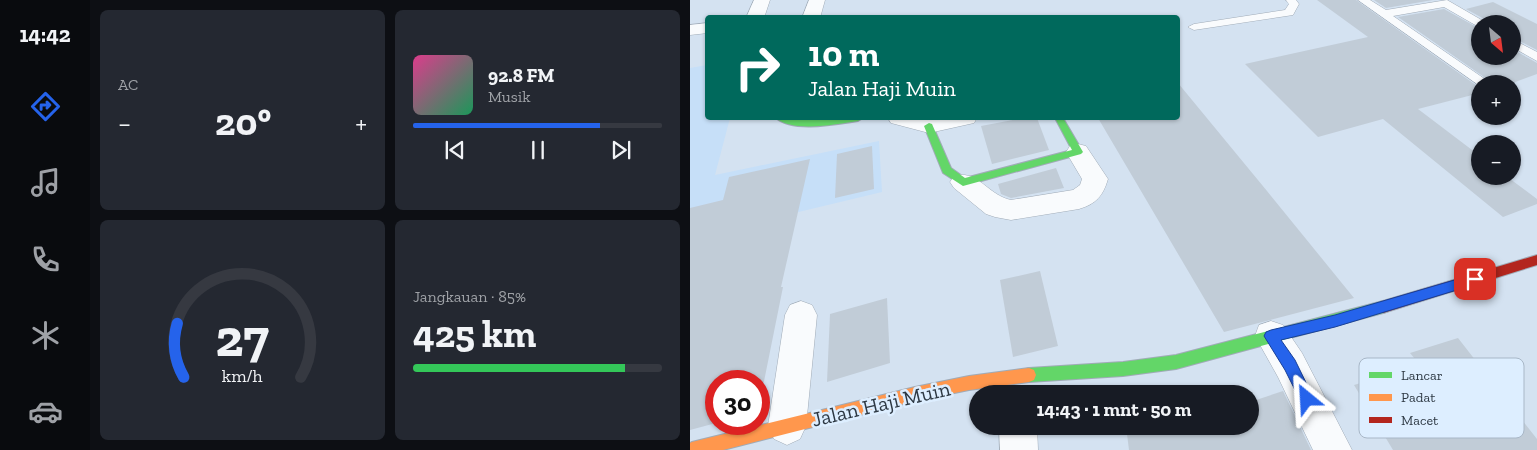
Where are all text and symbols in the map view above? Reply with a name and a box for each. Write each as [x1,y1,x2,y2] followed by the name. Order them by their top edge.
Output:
[1471,15,1521,65] north arrow
[1471,15,1521,185] map controls
[19,21,71,48] text: 14:42
[808,33,880,75] text: 10 m
[725,35,790,100] icon: right
[488,64,554,87] text: 92.8 FM
[118,75,138,94] text: AC
[808,75,956,102] text: Jalan Haji Muin
[1471,75,1521,125] button: +
[488,87,531,106] text: Musik
[28,89,63,124] icon: directions
[215,99,271,145] text: 20°
[118,107,131,140] text: −
[355,107,367,140] text: +
[1471,135,1521,185] button: −
[441,136,469,164] icon: previous
[524,136,552,164] icon: pause
[607,136,635,164] icon: next
[28,165,63,200] icon: music
[28,242,63,277] icon: phone
[1454,258,1496,300] pin
[1461,265,1489,293] icon: arrive
[413,287,526,306] text: Jangkauan · 85%
[216,307,270,369] text: 27
[413,311,536,357] text: 425 km
[28,318,63,353] icon: climate
[1359,358,1524,438] legend
[222,365,263,387] text: km/h
[1401,367,1443,384] text: Lancar
[705,370,770,435] speed limit sign: 30
[1280,372,1332,424] position arrow
[809,375,953,433] street label: Jalan Haji Muin
[1401,389,1436,406] text: Padat
[28,394,63,429] icon: car
[1037,398,1191,421] text: 14:43 · 1 mnt · 50 m
[1401,412,1439,429] text: Macet

